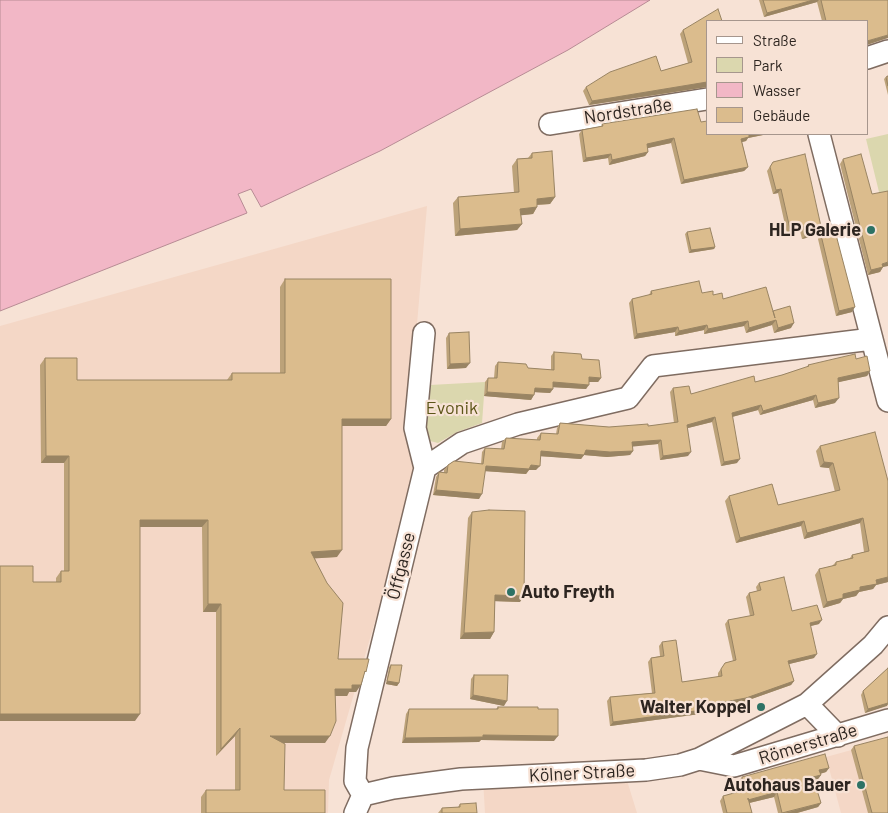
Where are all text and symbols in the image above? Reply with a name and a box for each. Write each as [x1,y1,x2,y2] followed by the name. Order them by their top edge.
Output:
[706,20,868,135] legend
[753,31,797,49] text: Straße
[753,56,782,74] text: Park
[753,81,801,99] text: Wasser
[582,93,674,129] street label: Nordstraße
[753,106,810,124] text: Gebäude
[769,219,861,241] place label: HLP Galerie
[865,224,877,236] marker: HLP Galerie
[426,397,478,419] park label: Evonik
[382,530,420,602] street label: Öffgasse
[521,581,615,603] place label: Auto Freyth
[505,586,517,598] marker: Auto Freyth
[640,696,751,718] place label: Walter Koppel
[755,701,767,713] marker: Walter Koppel
[756,719,860,769] street label: Römerstraße
[528,759,636,787] street label: Kölner Straße
[723,774,851,796] place label: Autohaus Bauer
[855,779,867,791] marker: Autohaus Bauer

